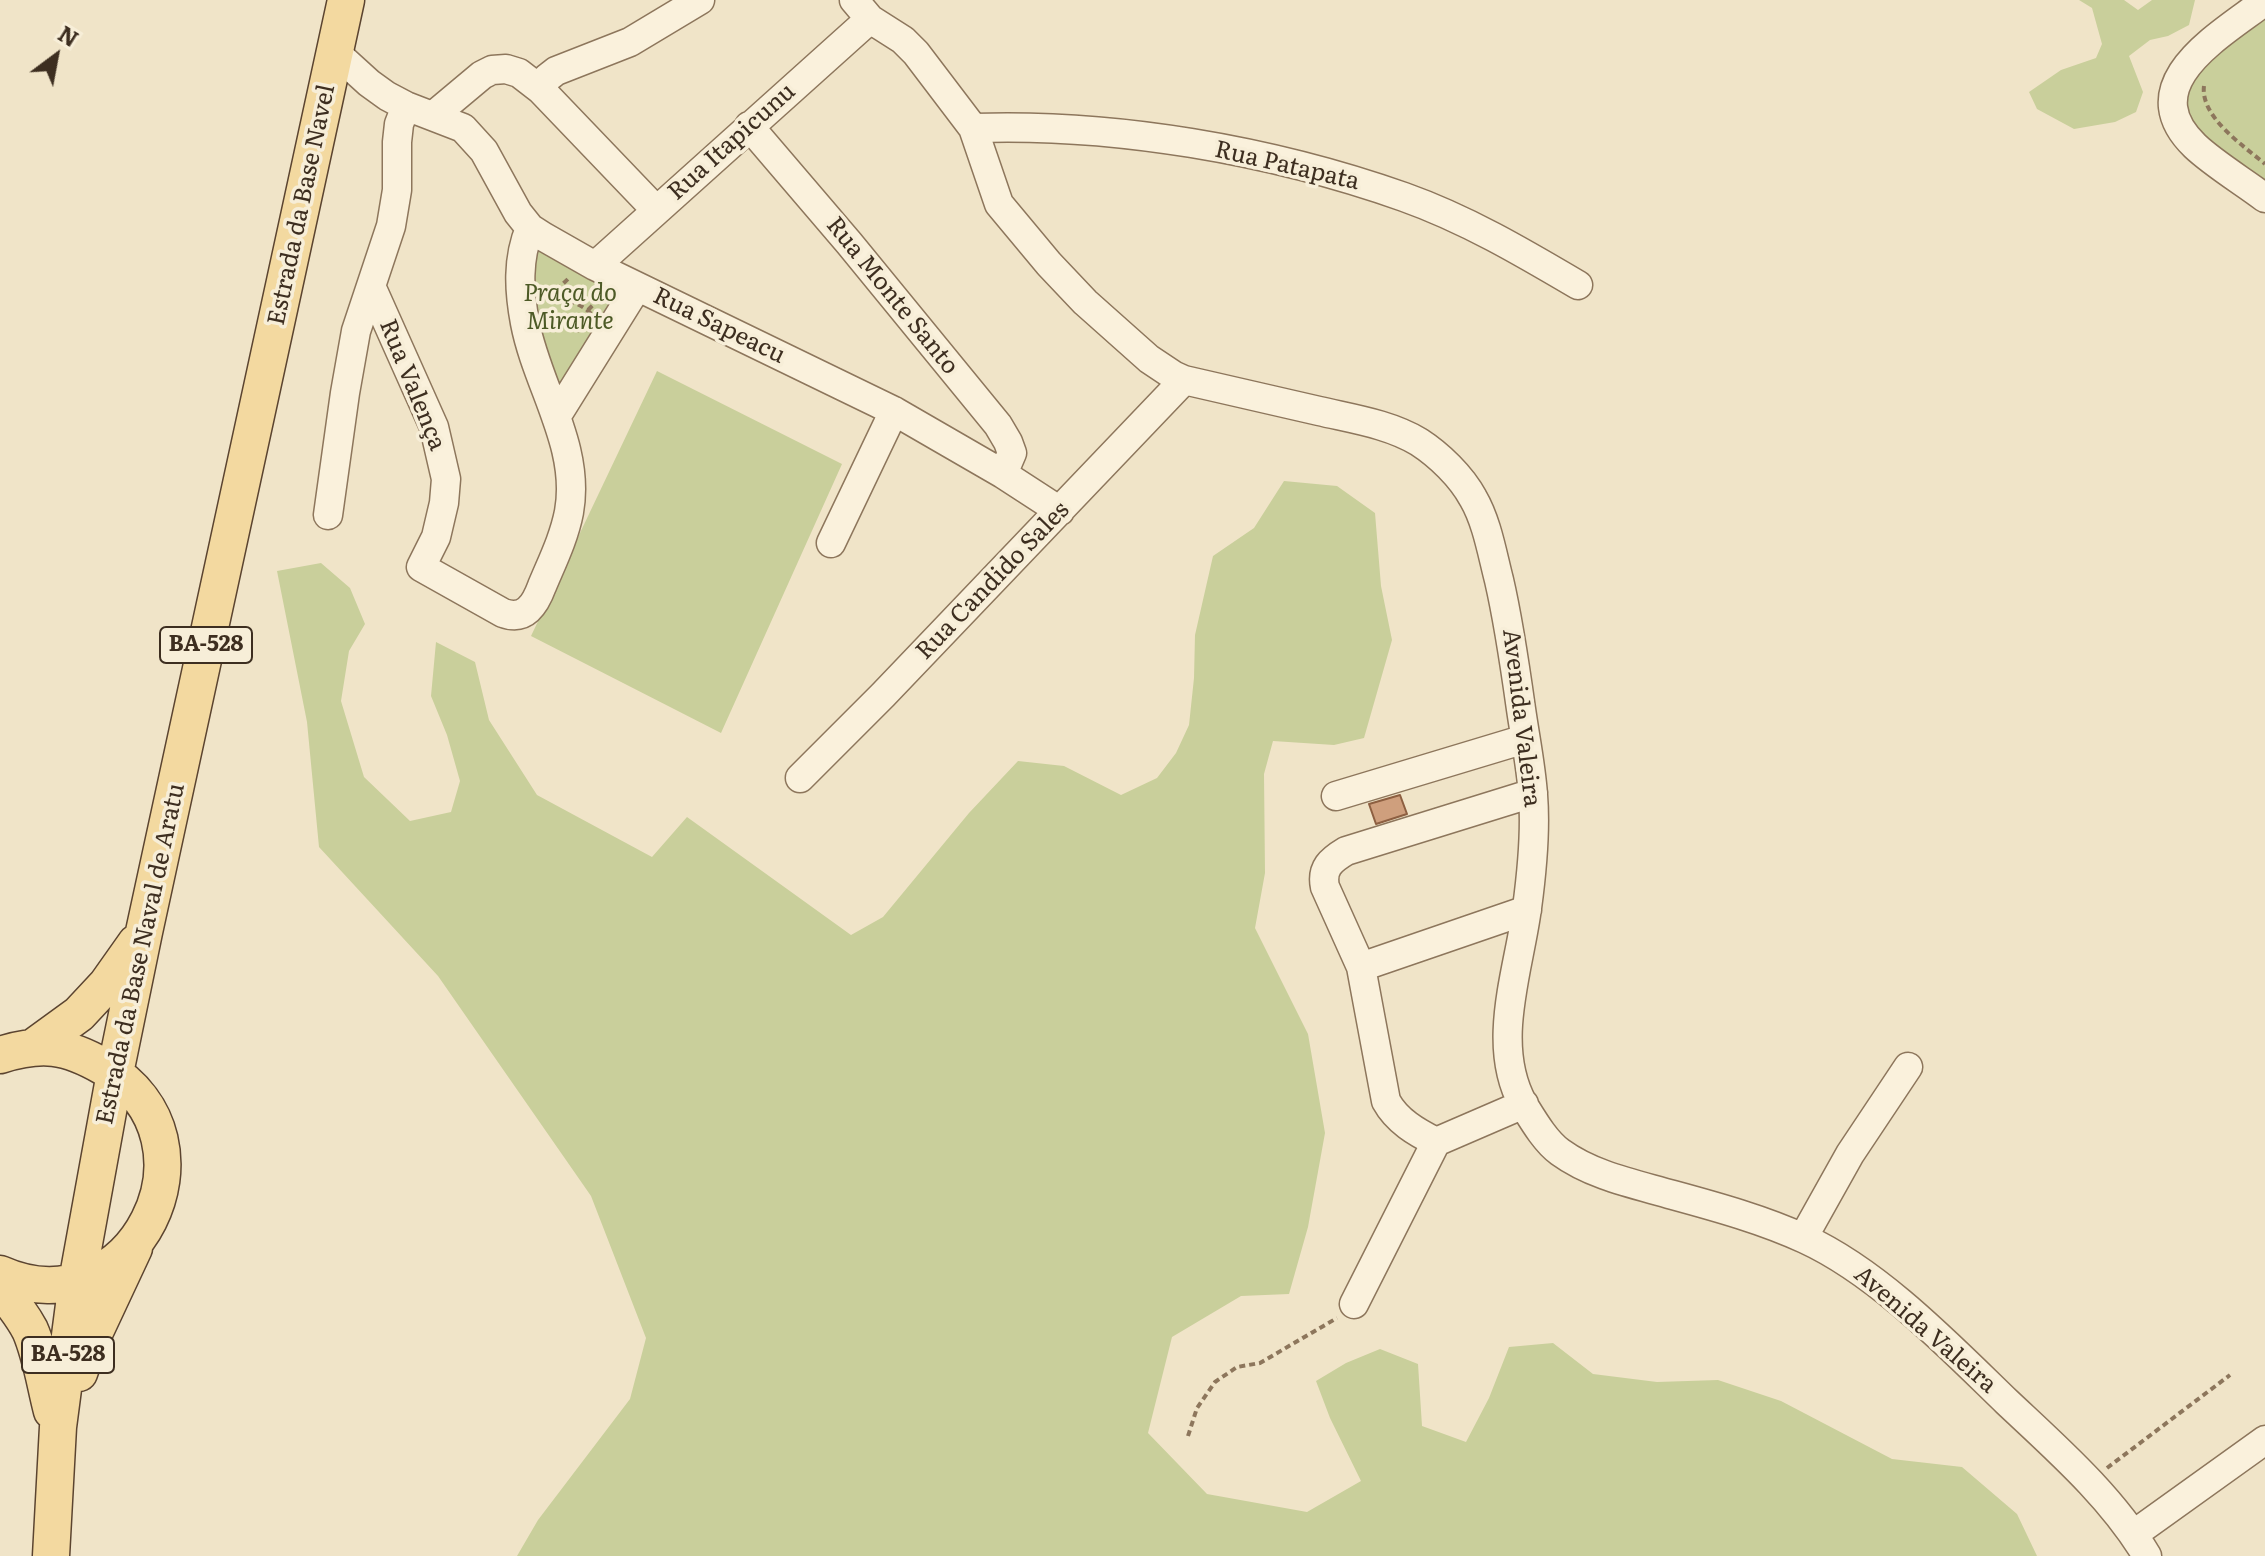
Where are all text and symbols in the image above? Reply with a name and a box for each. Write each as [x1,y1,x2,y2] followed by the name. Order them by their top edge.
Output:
[16,16,96,96] north arrow
[52,16,86,54] text: N
[662,77,802,207] street label: Rua Itapicunu
[262,82,342,328] street label: Estrada da Base Navel
[1212,135,1362,197] street label: Rua Patapata
[820,211,964,381] street label: Rua Monte Santo
[523,280,617,336] park label: Praça do Mirante
[648,282,790,370] street label: Rua Sapeacu
[373,315,451,455] street label: Rua Valença
[910,496,1076,666] street label: Rua Candido Sales
[160,627,252,663] road number: BA-528
[1496,627,1546,809] street label: Avenida Valeira
[91,781,191,1127] street label: Estrada da Base Naval de Aratu
[1848,1260,2002,1400] street label: Avenida Valeira
[22,1337,114,1373] road number: BA-528

